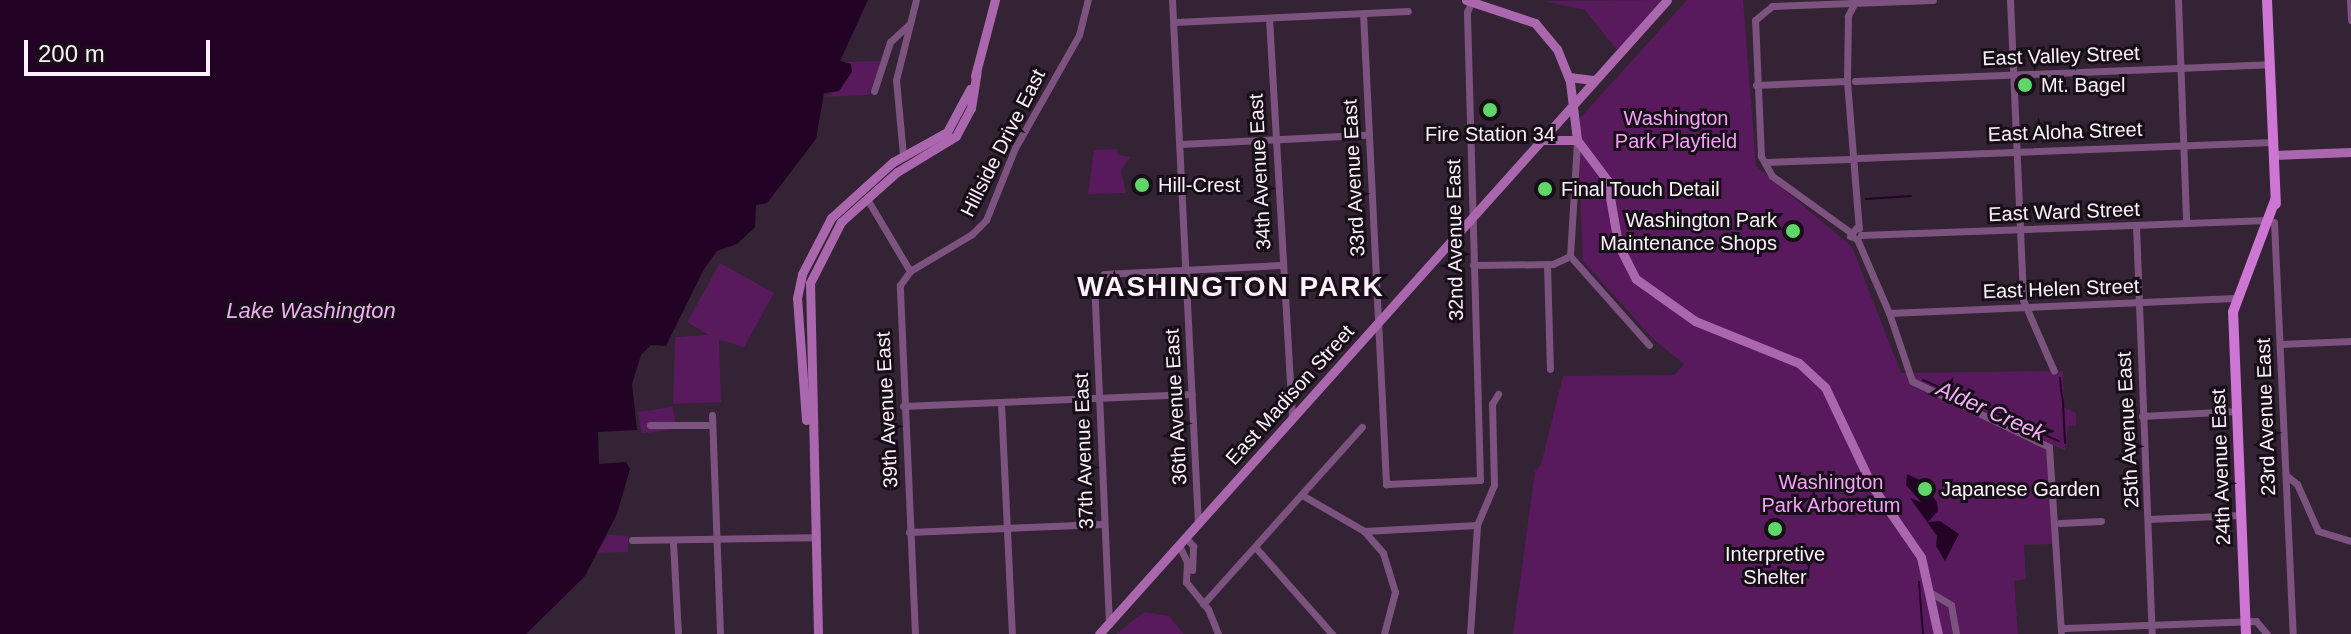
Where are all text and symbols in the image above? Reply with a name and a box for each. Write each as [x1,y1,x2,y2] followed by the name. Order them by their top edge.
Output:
[28,24,214,74] scale bar
[38,40,105,67] text: 200 m
[1982,41,2140,71] street label: East Valley Street
[955,65,1051,221] street label: Hillside Drive East
[2041,73,2125,97] place label: Mt. Bagel
[2016,76,2034,94] marker: Mt. Bagel
[1244,93,1276,251] street label: 34th Avenue East
[1338,98,1370,258] street label: 33rd Avenue East
[1481,101,1499,119] marker: Fire Station 34
[1615,107,1737,154] park label: Washington Park Playfield
[1987,117,2143,147] street label: East Aloha Street
[1425,122,1555,146] place label: Fire Station 34
[1442,158,1468,322] street label: 32nd Avenue East
[1158,173,1240,197] place label: Hill-Crest
[1133,176,1151,194] marker: Hill-Crest
[1561,177,1720,201] place label: Final Touch Detail
[1536,180,1554,198] marker: Final Touch Detail
[1988,197,2140,227] street label: East Ward Street
[1600,208,1777,255] place label: Washington Park Maintenance Shops
[1784,222,1802,240] marker: Washington Park Maintenance Shops
[1077,270,1385,304] district label: WASHINGTON PARK
[1982,274,2140,304] street label: East Helen Street
[226,298,396,324] water label: Lake Washington
[1221,320,1359,470] street label: East Madison Street
[1160,328,1192,486] street label: 36th Avenue East
[871,331,903,489] street label: 39th Avenue East
[2251,337,2281,497] street label: 23rd Avenue East
[2112,351,2144,509] street label: 25th Avenue East
[1069,372,1099,530] street label: 37th Avenue East
[1933,375,2049,447] water label: Alder Creek
[2206,388,2236,546] street label: 24th Avenue East
[1761,471,1901,518] park label: Washington Park Arboretum
[1941,477,2100,501] place label: Japanese Garden
[1916,480,1934,498] marker: Japanese Garden
[1766,520,1784,538] marker: Interpretive Shelter
[1725,542,1825,589] place label: Interpretive Shelter

